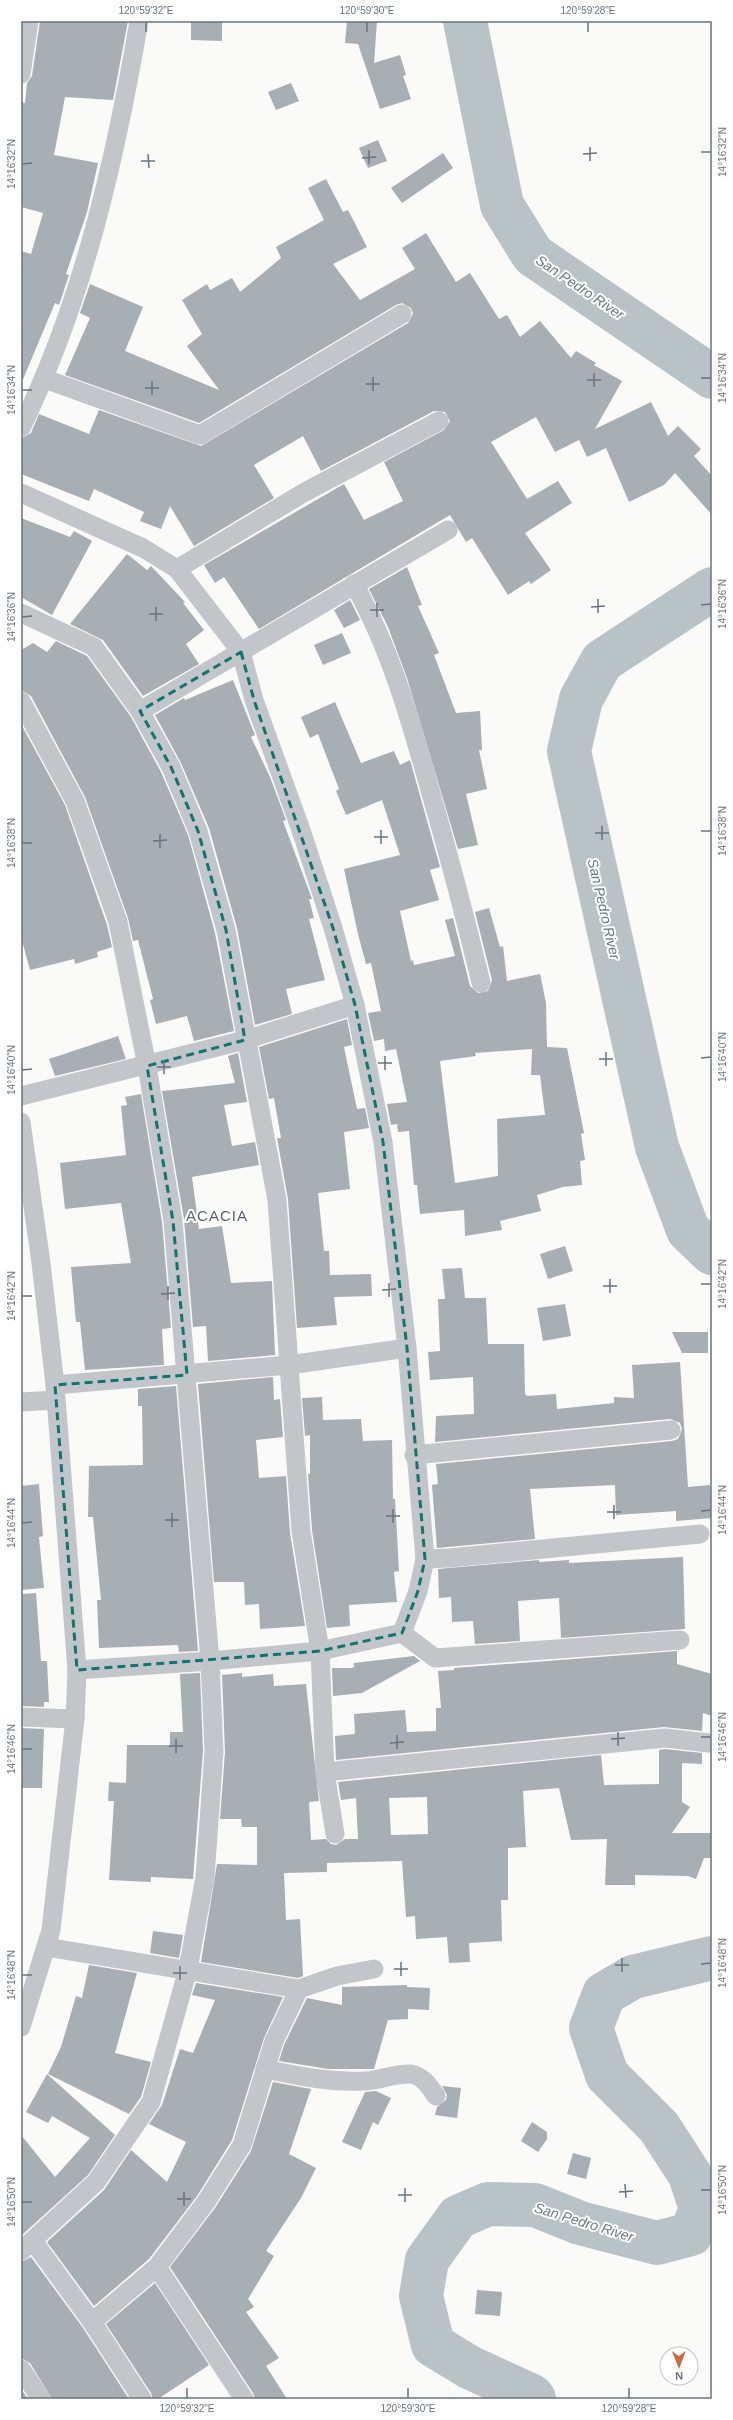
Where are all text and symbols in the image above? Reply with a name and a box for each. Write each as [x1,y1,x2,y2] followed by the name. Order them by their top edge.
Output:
[118,5,174,16] text: 120°59'32"E
[339,5,395,16] text: 120°59'30"E
[560,5,616,16] text: 120°59'28"E
[717,127,728,177] text: 14°16'32"N
[6,139,17,189] text: 14°16'32"N
[533,252,628,323] water label: San Pedro River
[717,353,728,403] text: 14°16'34"N
[6,365,17,415] text: 14°16'34"N
[717,579,728,629] text: 14°16'36"N
[6,592,17,642] text: 14°16'36"N
[717,806,728,856] text: 14°16'38"N
[6,818,17,868] text: 14°16'38"N
[585,857,624,962] water label: San Pedro River
[717,1032,728,1082] text: 14°16'40"N
[6,1045,17,1095] text: 14°16'40"N
[186,1207,248,1224] district label: ACACIA
[717,1259,728,1309] text: 14°16'42"N
[6,1271,17,1321] text: 14°16'42"N
[717,1485,728,1535] text: 14°16'44"N
[6,1498,17,1548] text: 14°16'44"N
[717,1712,728,1762] text: 14°16'46"N
[6,1724,17,1774] text: 14°16'46"N
[717,1938,728,1988] text: 14°16'48"N
[6,1950,17,2000] text: 14°16'48"N
[717,2165,728,2215] text: 14°16'50"N
[6,2177,17,2227] text: 14°16'50"N
[533,2199,637,2245] water label: San Pedro River
[659,2346,699,2386] north arrow
[675,2370,683,2382] text: N
[159,2403,215,2414] text: 120°59'32"E
[380,2403,436,2414] text: 120°59'30"E
[601,2403,657,2414] text: 120°59'28"E

